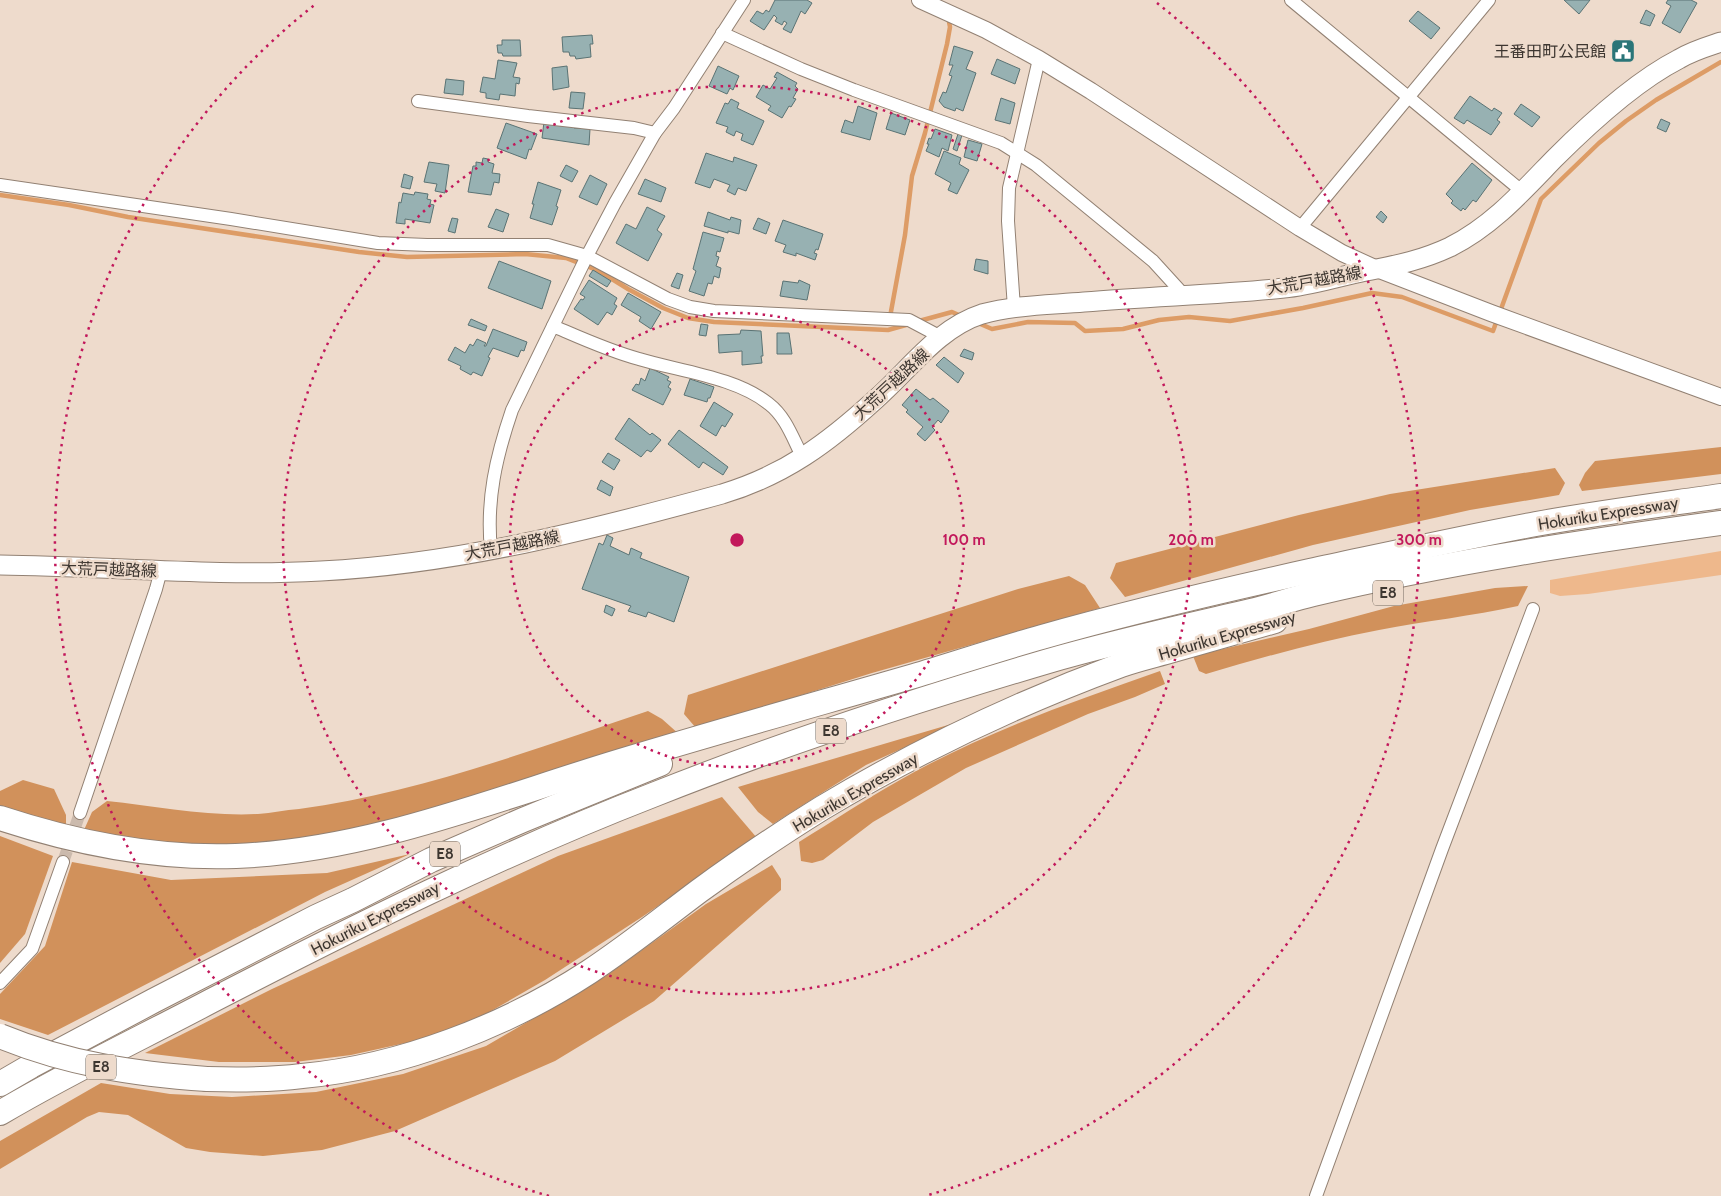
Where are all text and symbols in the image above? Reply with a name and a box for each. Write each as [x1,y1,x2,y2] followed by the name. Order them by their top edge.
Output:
[1610,38,1636,64] public building icon: 王番田町公民館
[1494,42,1606,61] place label: 王番田町公民館
[1265,263,1363,298] street label: 大荒戸越路線
[850,345,933,424] street label: 大荒戸越路線
[1537,493,1680,534] street label: Hokuriku Expressway
[463,527,561,564] street label: 大荒戸越路線
[728,531,746,549] centre of rings
[942,531,986,549] text: 100 m
[1168,531,1214,549] text: 200 m
[1396,531,1442,549] text: 300 m
[61,558,157,581] street label: 大荒戸越路線
[1373,580,1403,606] road number: E8
[1156,607,1298,664] street label: Hokuriku Expressway
[816,718,846,744] road number: E8
[789,749,921,836] street label: Hokuriku Expressway
[430,842,460,866] road number: E8
[308,878,443,959] street label: Hokuriku Expressway
[86,1054,116,1080] road number: E8

